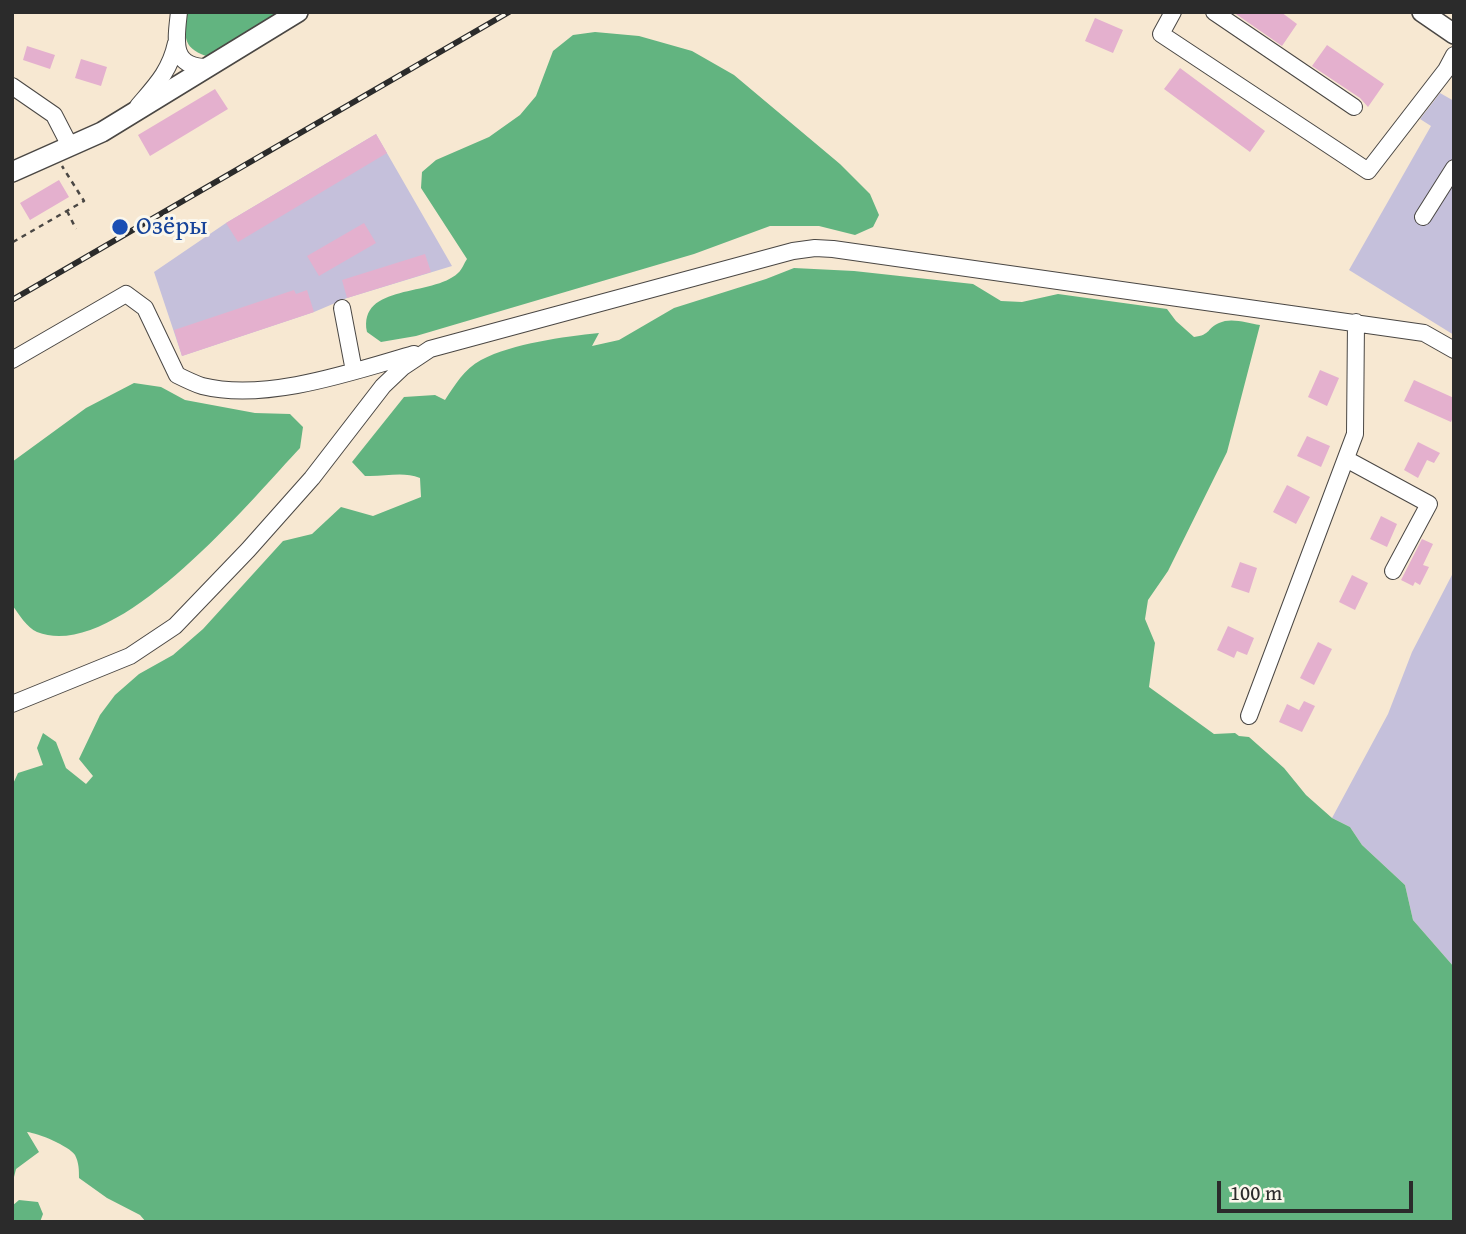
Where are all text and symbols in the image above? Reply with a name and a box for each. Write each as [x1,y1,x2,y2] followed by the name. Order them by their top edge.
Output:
[136,211,208,243] place label: Озёры
[110,217,130,237] marker: Озёры
[1221,1168,1417,1212] scale bar
[1230,1177,1282,1208] text: 100 m

